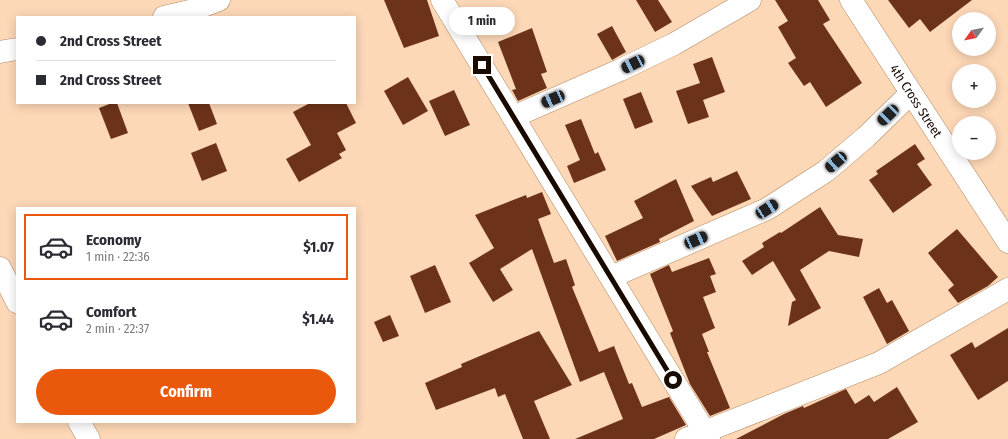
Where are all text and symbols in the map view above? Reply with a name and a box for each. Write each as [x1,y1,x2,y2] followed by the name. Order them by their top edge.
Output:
[449,7,515,35] callout: 1 min
[952,12,996,56] north arrow
[952,12,996,160] map controls
[468,13,496,28] text: 1 min
[60,32,162,50] text: 2nd Cross Street
[620,53,646,75] car
[473,56,491,74] route end
[887,61,946,141] street label: 4th Cross Street
[952,64,996,108] button: +
[60,71,162,89] text: 2nd Cross Street
[540,89,566,109] car
[875,102,901,128] car
[952,116,996,160] button: −
[823,150,849,174] car
[754,197,780,221] car
[38,229,74,265] icon: car
[683,230,709,250] car
[86,231,141,249] text: Economy
[303,238,334,256] text: $1.07
[86,249,150,264] text: 1 min · 22:36
[38,301,74,337] icon: car
[86,303,137,321] text: Comfort
[302,310,334,328] text: $1.44
[86,321,149,336] text: 2 min · 22:37
[36,369,336,415] button: Confirm
[664,371,682,389] route start

